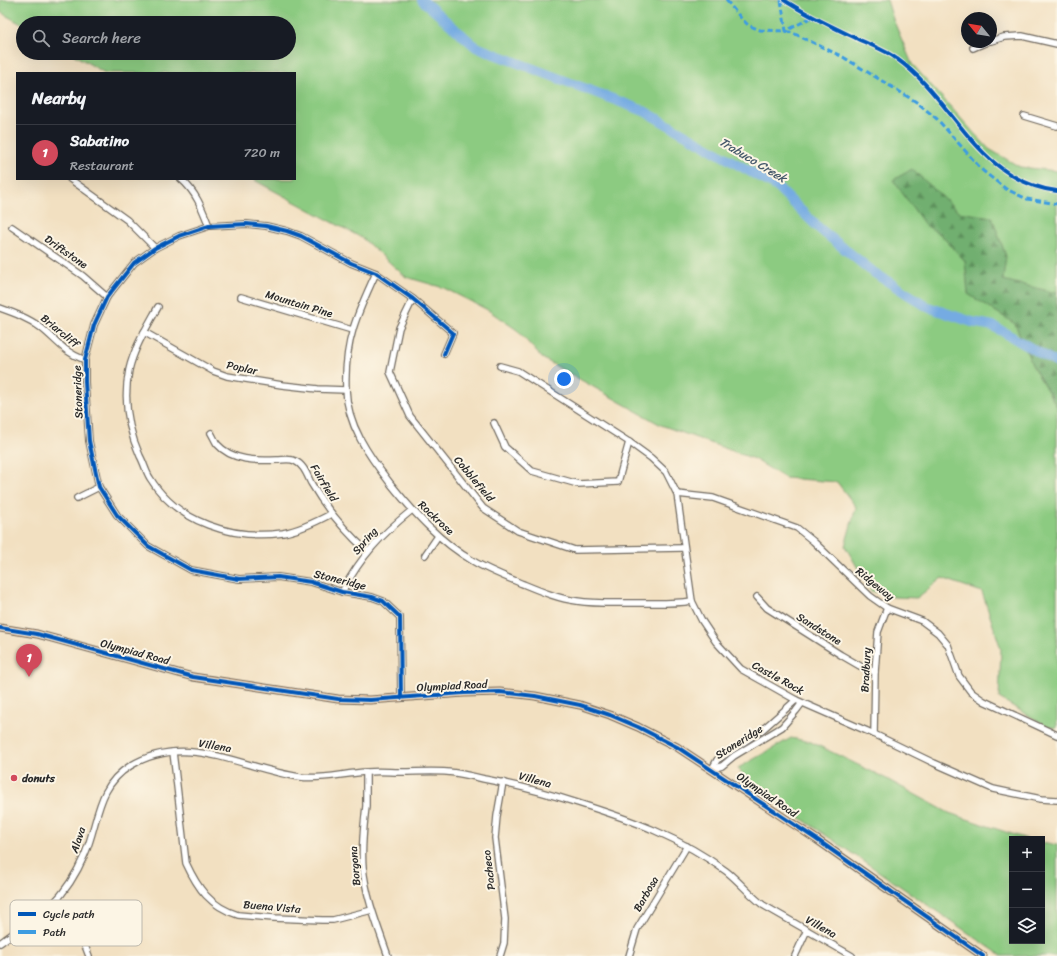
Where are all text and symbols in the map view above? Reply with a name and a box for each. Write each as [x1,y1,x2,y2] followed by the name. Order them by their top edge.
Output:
[961,12,997,48] north arrow
[16,16,296,60] search box
[62,25,141,51] text: Search here
[30,27,52,49] icon: search
[32,83,86,113] text: Nearby
[70,128,129,154] text: Sabatino
[715,131,792,190] water label: Trabuco Creek
[42,141,48,164] text: 1
[243,141,280,164] text: 720 m
[70,154,134,177] text: Restaurant
[40,230,92,274] street label: Driftstone
[263,285,336,323] street label: Mountain Pine
[36,309,86,354] street label: Briarcliff
[225,355,260,381] street label: Poplar
[68,365,88,419] street label: Stoneridge
[554,369,574,389] your location
[449,452,500,507] street label: Cobblefield
[305,460,343,507] street label: Fairfield
[413,496,459,540] street label: Rockrose
[347,522,383,559] street label: Spring
[851,562,899,606] street label: Ridgeway
[312,564,369,596] street label: Stoneridge
[793,608,846,651] street label: Sandstone
[98,634,173,671] street label: Olympiad Road
[16,644,42,677] pin: 1
[855,647,877,693] street label: Bradbury
[748,656,808,700] street label: Castle Rock
[416,675,489,697] street label: Olympiad Road
[711,720,767,764] street label: Stoneridge
[197,734,233,758] street label: Villena
[517,767,554,794] street label: Villena
[732,767,803,823] street label: Olympiad Road
[22,769,56,788] place label: donuts
[9,773,19,783] marker: donuts
[65,824,91,856] street label: Alava
[1009,836,1045,944] map controls
[1009,836,1045,872] button: +
[344,845,366,887] street label: Borgona
[477,848,501,891] street label: Pacheco
[628,872,664,915] street label: Barbosa
[1009,872,1045,908] button: −
[243,895,302,919] street label: Buena Vista
[10,900,142,946] legend
[43,905,95,924] text: Cycle path
[1009,908,1045,944] button: layers
[802,911,840,944] street label: Villena
[43,923,66,942] text: Path

